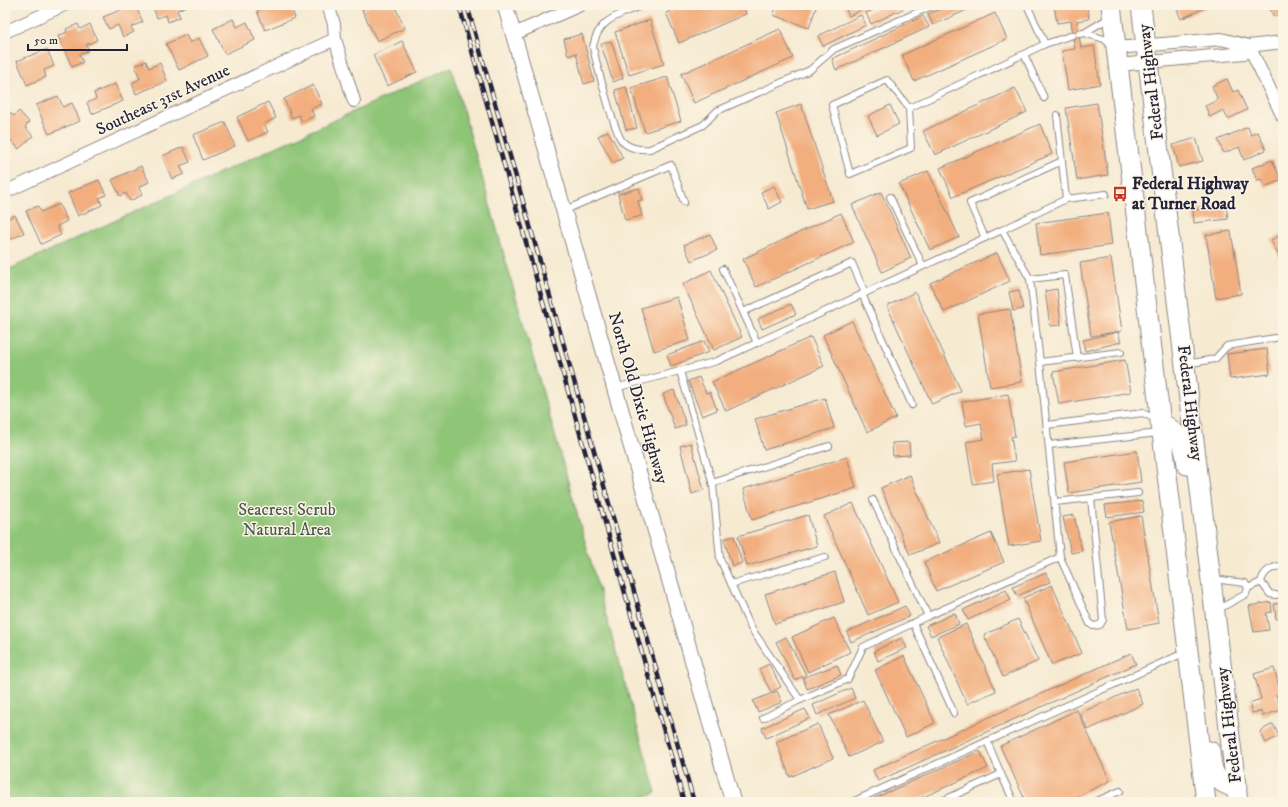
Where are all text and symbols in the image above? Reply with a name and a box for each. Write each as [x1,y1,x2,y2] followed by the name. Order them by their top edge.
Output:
[1133,22,1169,141] street label: Federal Highway
[28,26,127,52] scale bar
[34,33,58,48] text: 50 m
[93,59,233,141] street label: Southeast 31st Avenue
[1132,173,1250,215] place label: Federal Highway at Turner Road
[1111,185,1129,203] bus stop icon: Federal Highway at Turner Road
[603,310,673,487] street label: North Old Dixie Highway
[1172,344,1208,463] street label: Federal Highway
[238,499,336,541] park label: Seacrest Scrub Natural Area
[1211,665,1247,784] street label: Federal Highway

